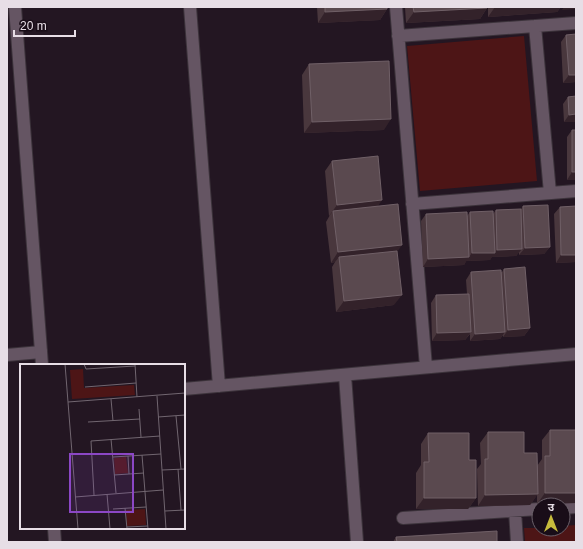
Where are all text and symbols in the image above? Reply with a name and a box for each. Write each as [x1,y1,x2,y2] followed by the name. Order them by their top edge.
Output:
[14,12,75,38] scale bar
[20,19,47,33] text: 20 m
[20,364,185,529] inset map
[531,497,571,537] north arrow
[548,501,555,513] text: उ

